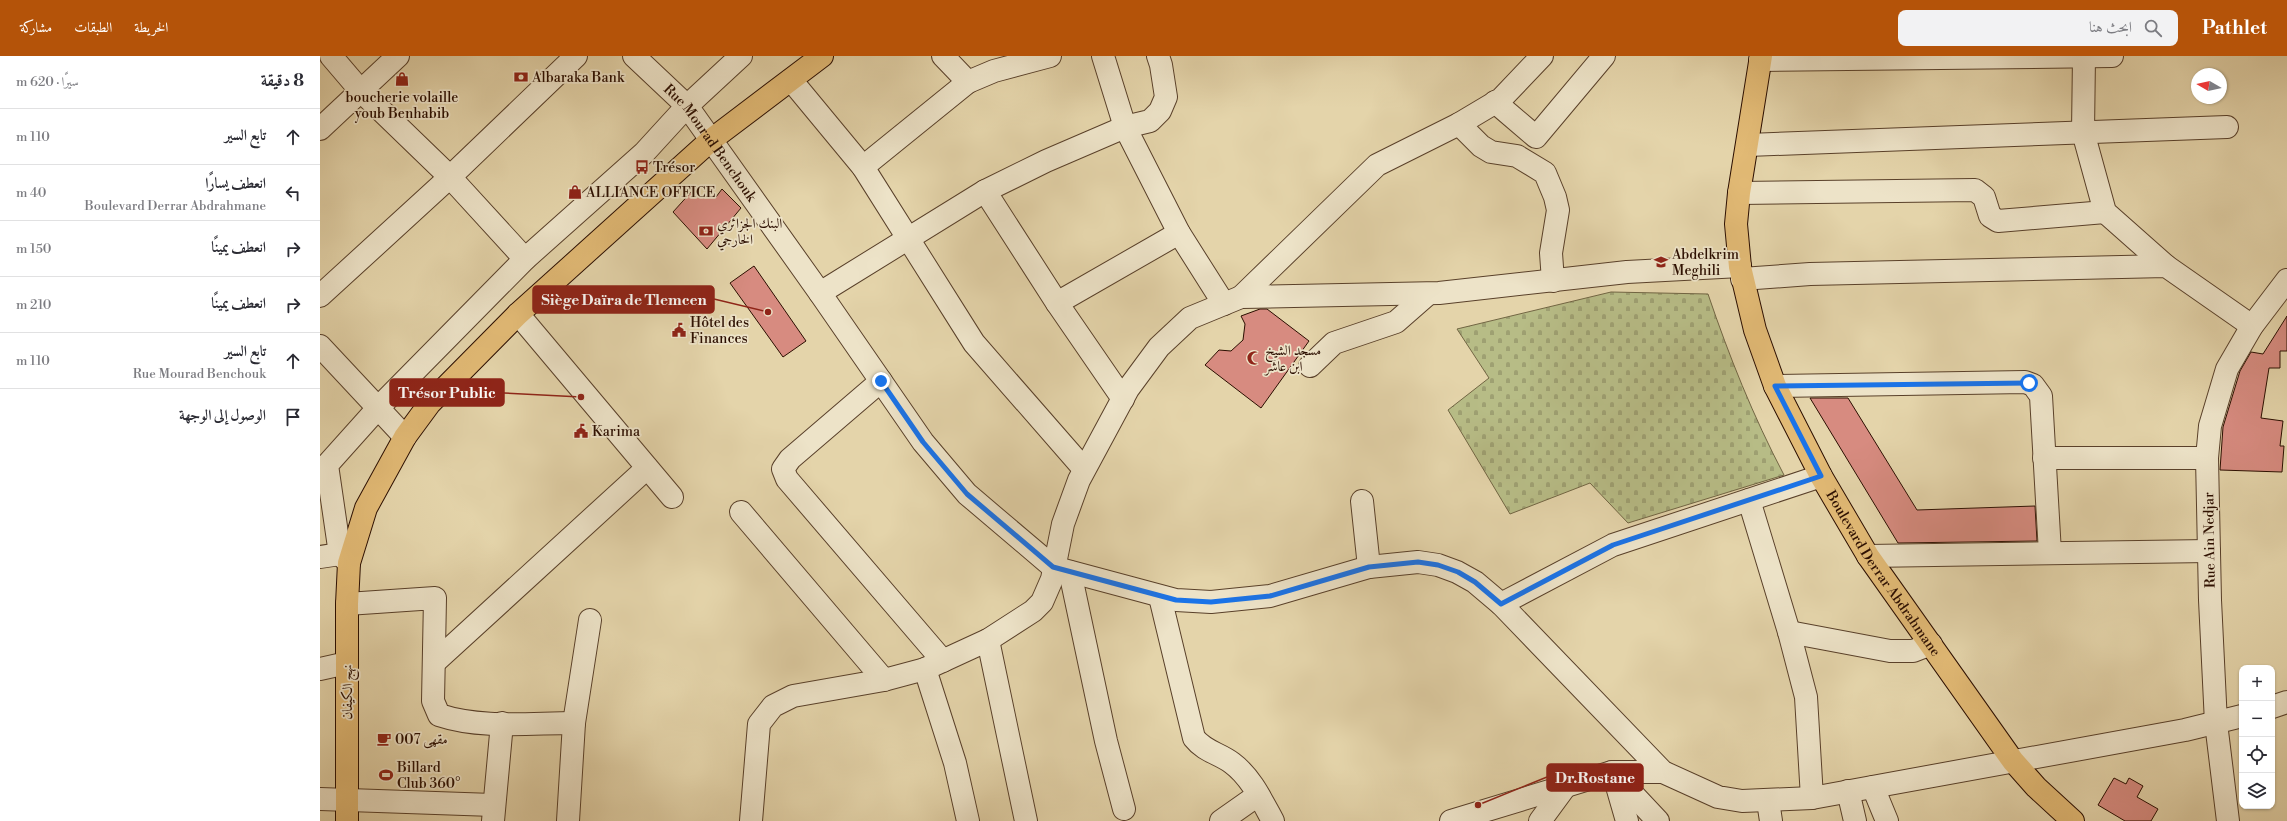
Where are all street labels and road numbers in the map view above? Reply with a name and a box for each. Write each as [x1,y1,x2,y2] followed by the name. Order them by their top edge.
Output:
[659,81,761,206] street label: Rue Mourad Benchouk
[1821,486,1944,660] street label: Boulevard Derrar Abdrahmane
[2200,492,2220,588] street label: Rue Ain Nedjar
[339,664,360,720] street label: نهج الكيفان

